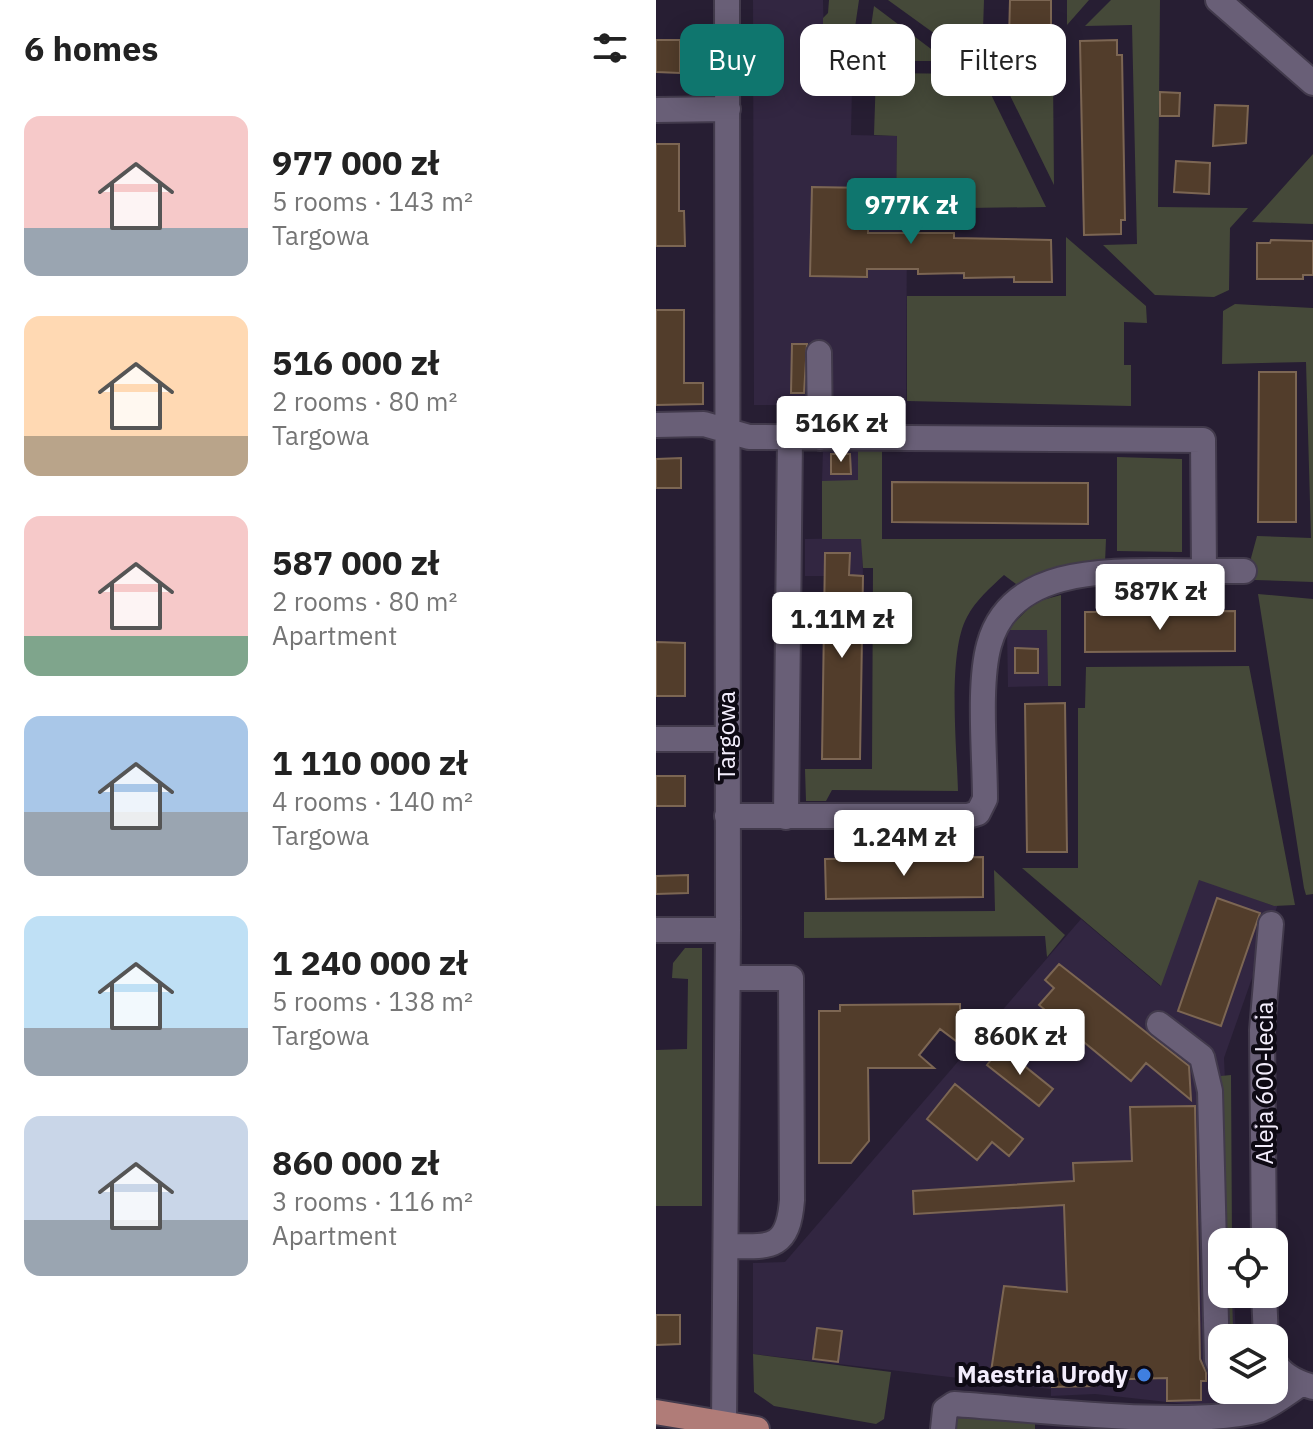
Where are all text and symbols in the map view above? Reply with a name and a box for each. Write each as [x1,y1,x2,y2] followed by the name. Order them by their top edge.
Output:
[680,24,784,96] chip: Buy
[800,24,915,96] chip: Rent
[931,24,1066,96] chip: Filters
[24,26,159,70] text: 6 homes
[588,26,632,70] icon: filters
[272,140,439,184] text: 977 000 zł
[88,148,184,244] icon: home
[837,178,985,246] pin: 977K zł
[272,184,473,218] text: 5 rooms · 143 m²
[865,187,957,221] text: 977K zł
[272,218,370,252] text: Targowa
[272,340,439,384] text: 516 000 zł
[88,348,184,444] icon: home
[272,384,457,418] text: 2 rooms · 80 m²
[767,396,915,464] pin: 516K zł
[795,405,887,439] text: 516K zł
[272,418,370,452] text: Targowa
[272,540,439,584] text: 587 000 zł
[88,548,184,644] icon: home
[1086,564,1234,632] pin: 587K zł
[1114,573,1206,607] text: 587K zł
[272,584,457,618] text: 2 rooms · 80 m²
[759,592,925,660] pin: 1.11M zł
[790,601,894,635] text: 1.11M zł
[272,618,397,652] text: Apartment
[710,691,742,781] street label: Targowa
[272,740,467,784] text: 1 110 000 zł
[88,748,184,844] icon: home
[272,784,473,818] text: 4 rooms · 140 m²
[821,810,987,878] pin: 1.24M zł
[272,818,370,852] text: Targowa
[852,819,956,853] text: 1.24M zł
[272,940,467,984] text: 1 240 000 zł
[88,948,184,1044] icon: home
[272,984,473,1018] text: 5 rooms · 138 m²
[1248,1001,1280,1164] street label: Aleja 600-lecia
[946,1009,1094,1077] pin: 860K zł
[272,1018,370,1052] text: Targowa
[974,1018,1066,1052] text: 860K zł
[272,1140,439,1184] text: 860 000 zł
[88,1148,184,1244] icon: home
[272,1184,473,1218] text: 3 rooms · 116 m²
[272,1218,397,1252] text: Apartment
[1208,1228,1288,1404] map controls
[1208,1228,1288,1308] button: locate
[1208,1324,1288,1404] button: layers
[957,1358,1128,1390] place label: Maestria Urody
[1135,1366,1153,1384] marker: Maestria Urody

